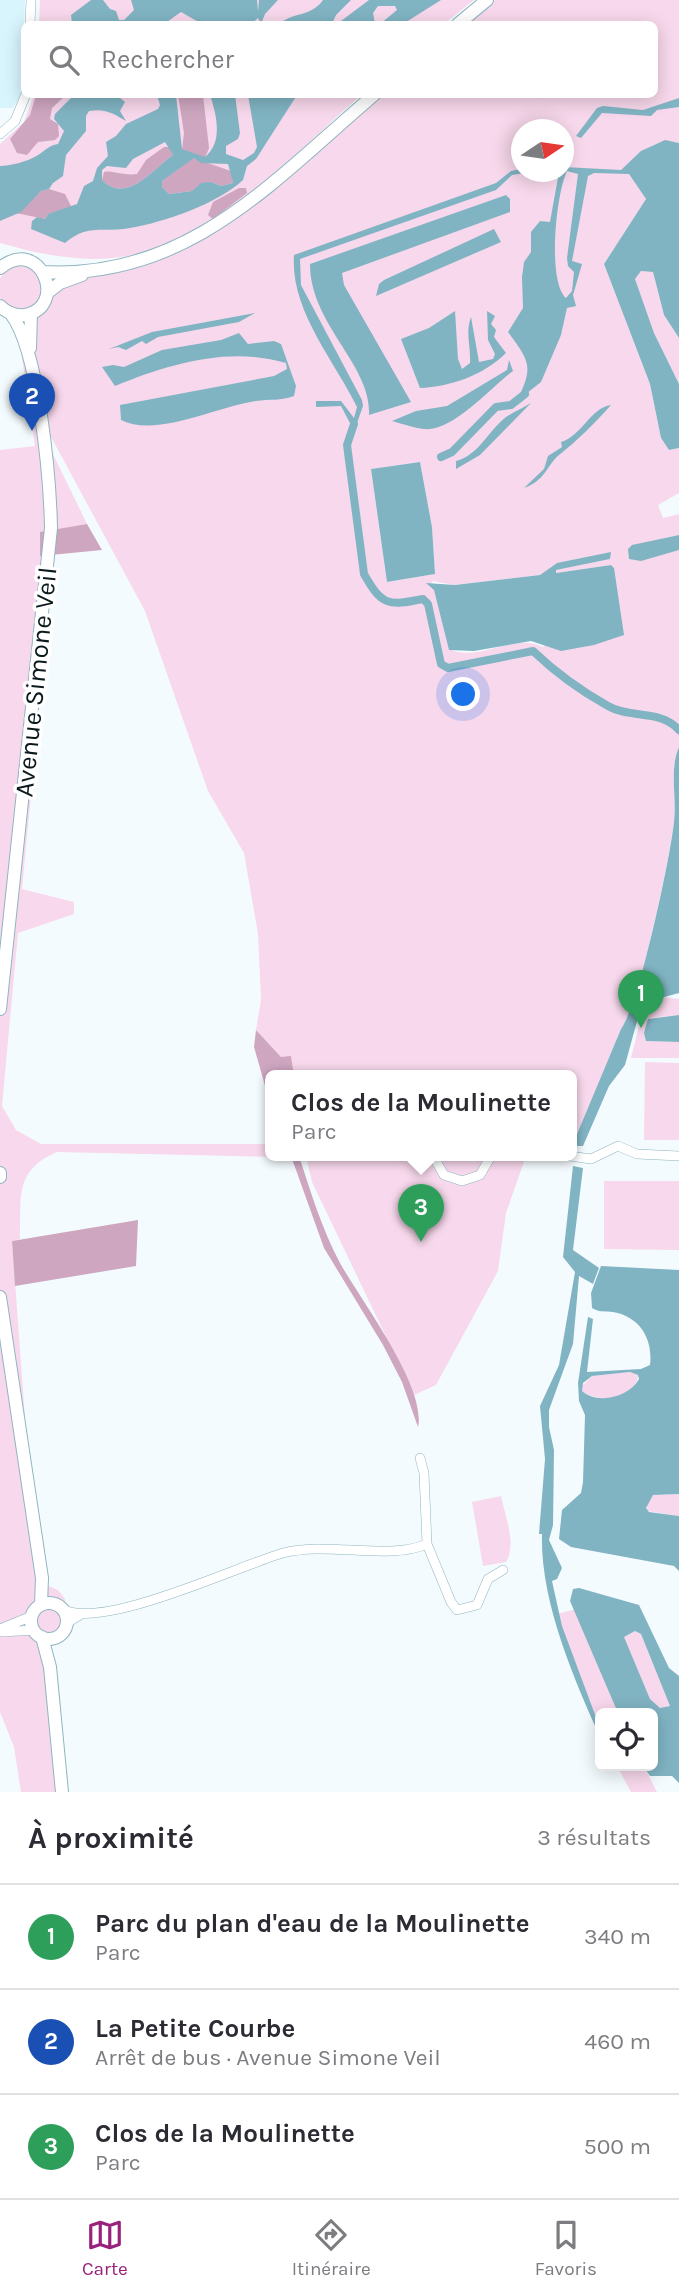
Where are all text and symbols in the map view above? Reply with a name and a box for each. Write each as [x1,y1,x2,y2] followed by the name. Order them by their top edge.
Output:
[21,21,658,98] search box
[45,41,83,79] icon: search
[101,44,234,75] text: Rechercher
[511,119,574,182] north arrow
[9,373,55,431] pin: 2
[9,565,63,799] street label: Avenue Simone Veil
[446,677,480,711] your location
[618,970,664,1028] pin: 1
[265,1070,577,1161] popup
[291,1087,551,1118] text: Clos de la Moulinette
[291,1118,337,1145] text: Parc
[398,1184,444,1242] pin: 3
[595,1708,658,1771] map controls
[595,1708,658,1771] button: locate
[28,1820,194,1856] text: À proximité
[537,1824,651,1851] text: 3 résultats
[95,1908,529,1939] text: Parc du plan d'eau de la Moulinette
[47,1923,55,1950] text: 1
[584,1923,651,1950] text: 340 m
[95,1939,141,1966] text: Parc
[95,2013,295,2044] text: La Petite Courbe
[44,2028,58,2055] text: 2
[584,2028,651,2055] text: 460 m
[95,2044,441,2071] text: Arrêt de bus · Avenue Simone Veil
[95,2118,355,2149] text: Clos de la Moulinette
[44,2133,58,2160] text: 3
[584,2133,651,2160] text: 500 m
[95,2149,141,2176] text: Parc
[82,2216,128,2280] tab: Carte
[292,2216,371,2280] tab: Itinéraire
[535,2216,597,2280] tab: Favoris

